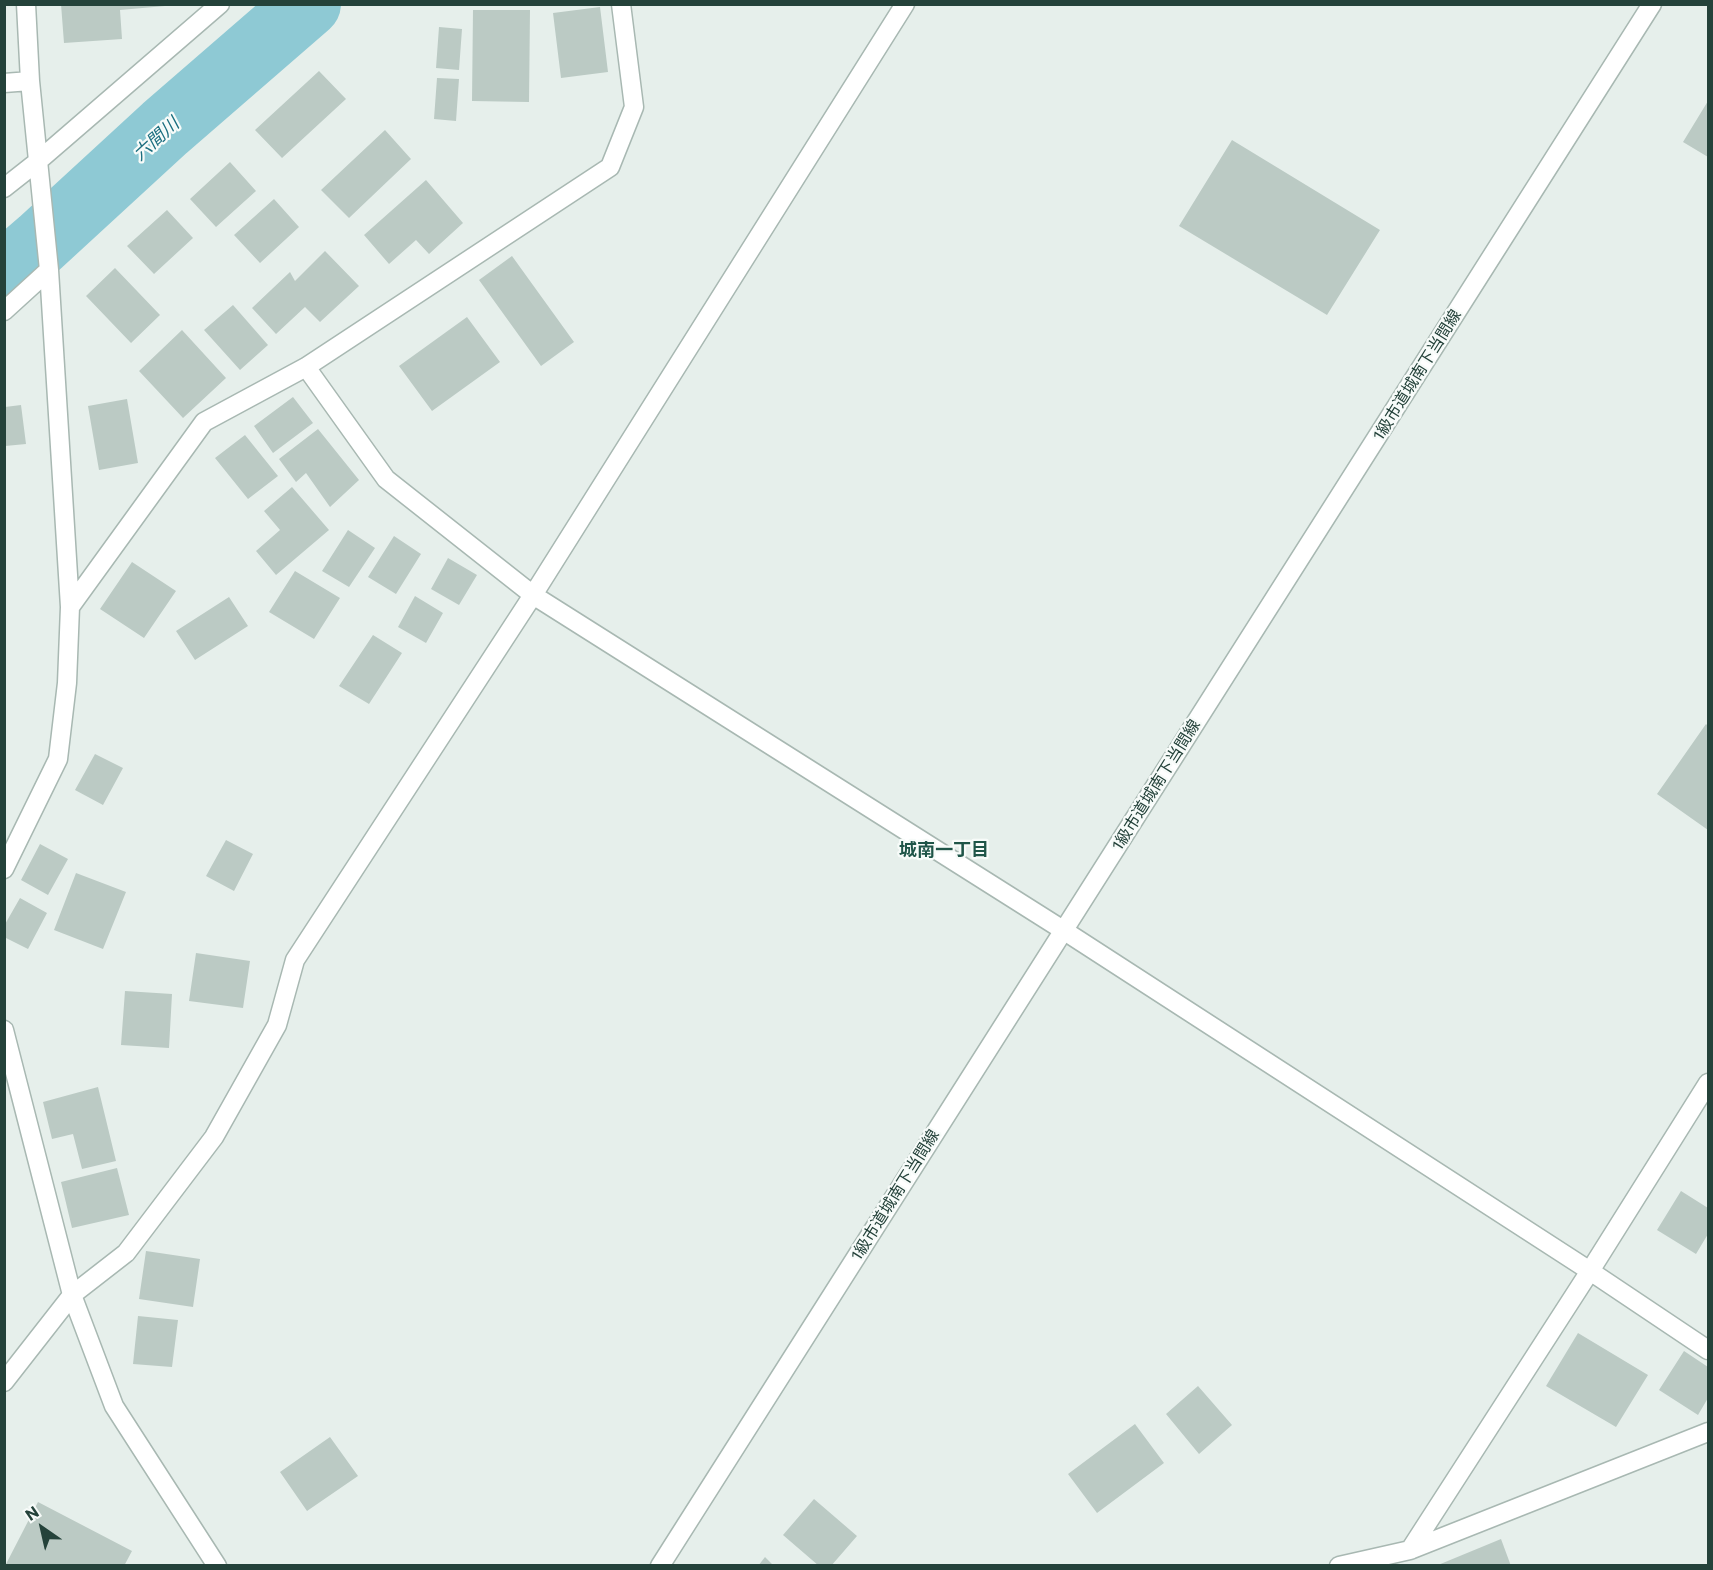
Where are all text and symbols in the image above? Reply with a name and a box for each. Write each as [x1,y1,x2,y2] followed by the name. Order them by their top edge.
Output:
[129,113,183,165] water label: 六間川
[1369,306,1465,444] street label: 1級市道城南下当間線
[1108,716,1204,854] street label: 1級市道城南下当間線
[899,839,989,861] district label: 城南一丁目
[847,1126,943,1264] street label: 1級市道城南下当間線
[12,1498,72,1558] north arrow
[21,1501,42,1524] text: N

